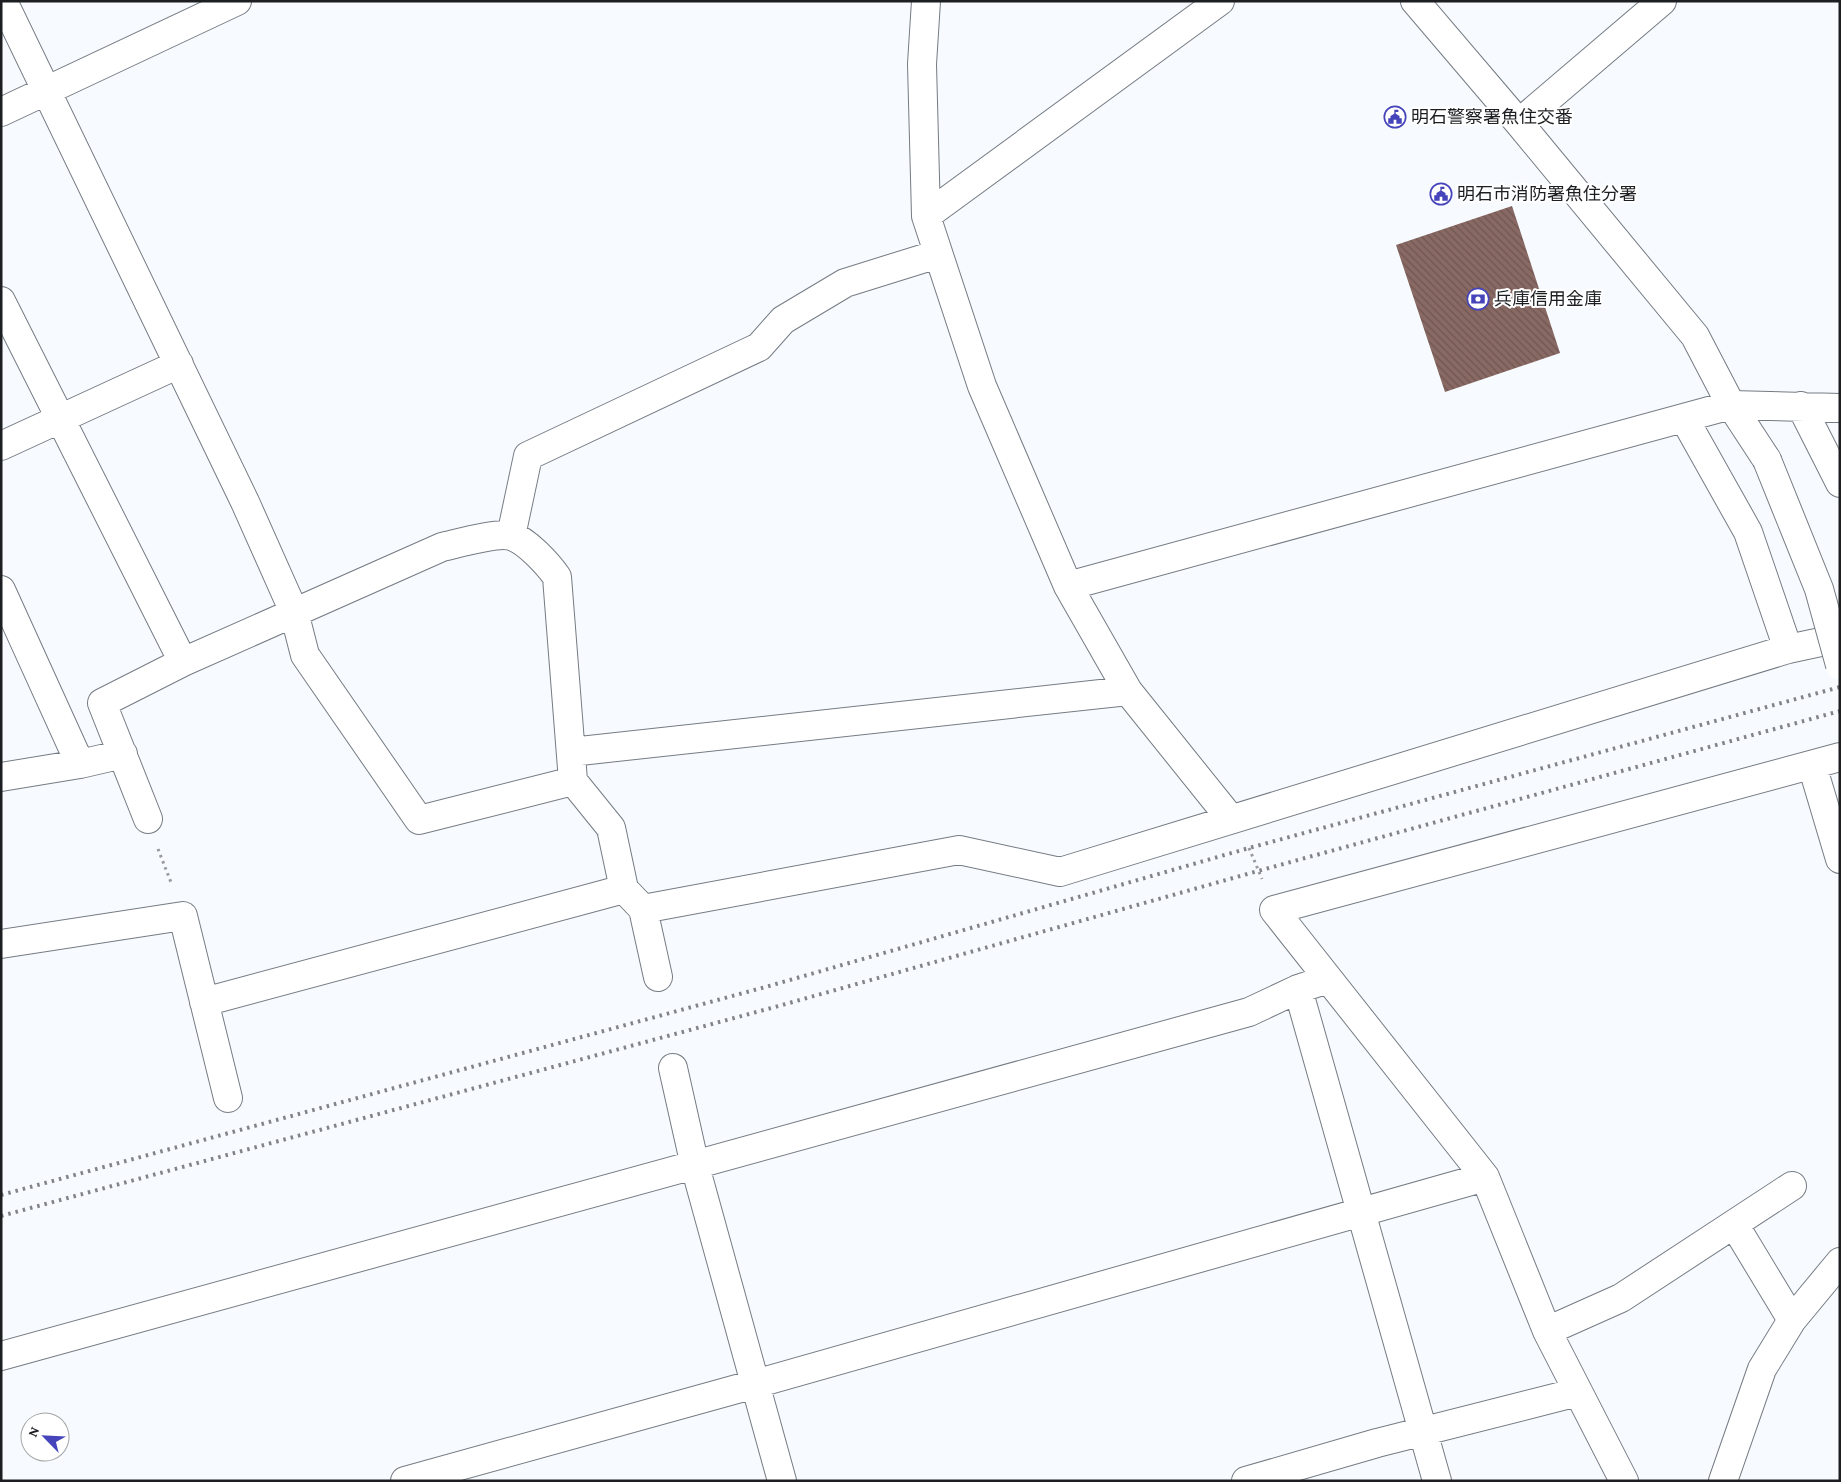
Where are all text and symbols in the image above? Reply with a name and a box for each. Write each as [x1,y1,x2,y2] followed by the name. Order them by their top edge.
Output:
[1383,105,1407,129] public building icon: 明石警察署魚住交番
[1411,107,1573,127] place label: 明石警察署魚住交番
[1429,182,1453,206] public building icon: 明石市消防署魚住分署
[1457,184,1637,204] place label: 明石市消防署魚住分署
[1466,287,1490,311] bank icon: 兵庫信用金庫
[1494,289,1602,309] place label: 兵庫信用金庫
[20,1412,70,1462] north arrow
[24,1424,43,1439] text: N

